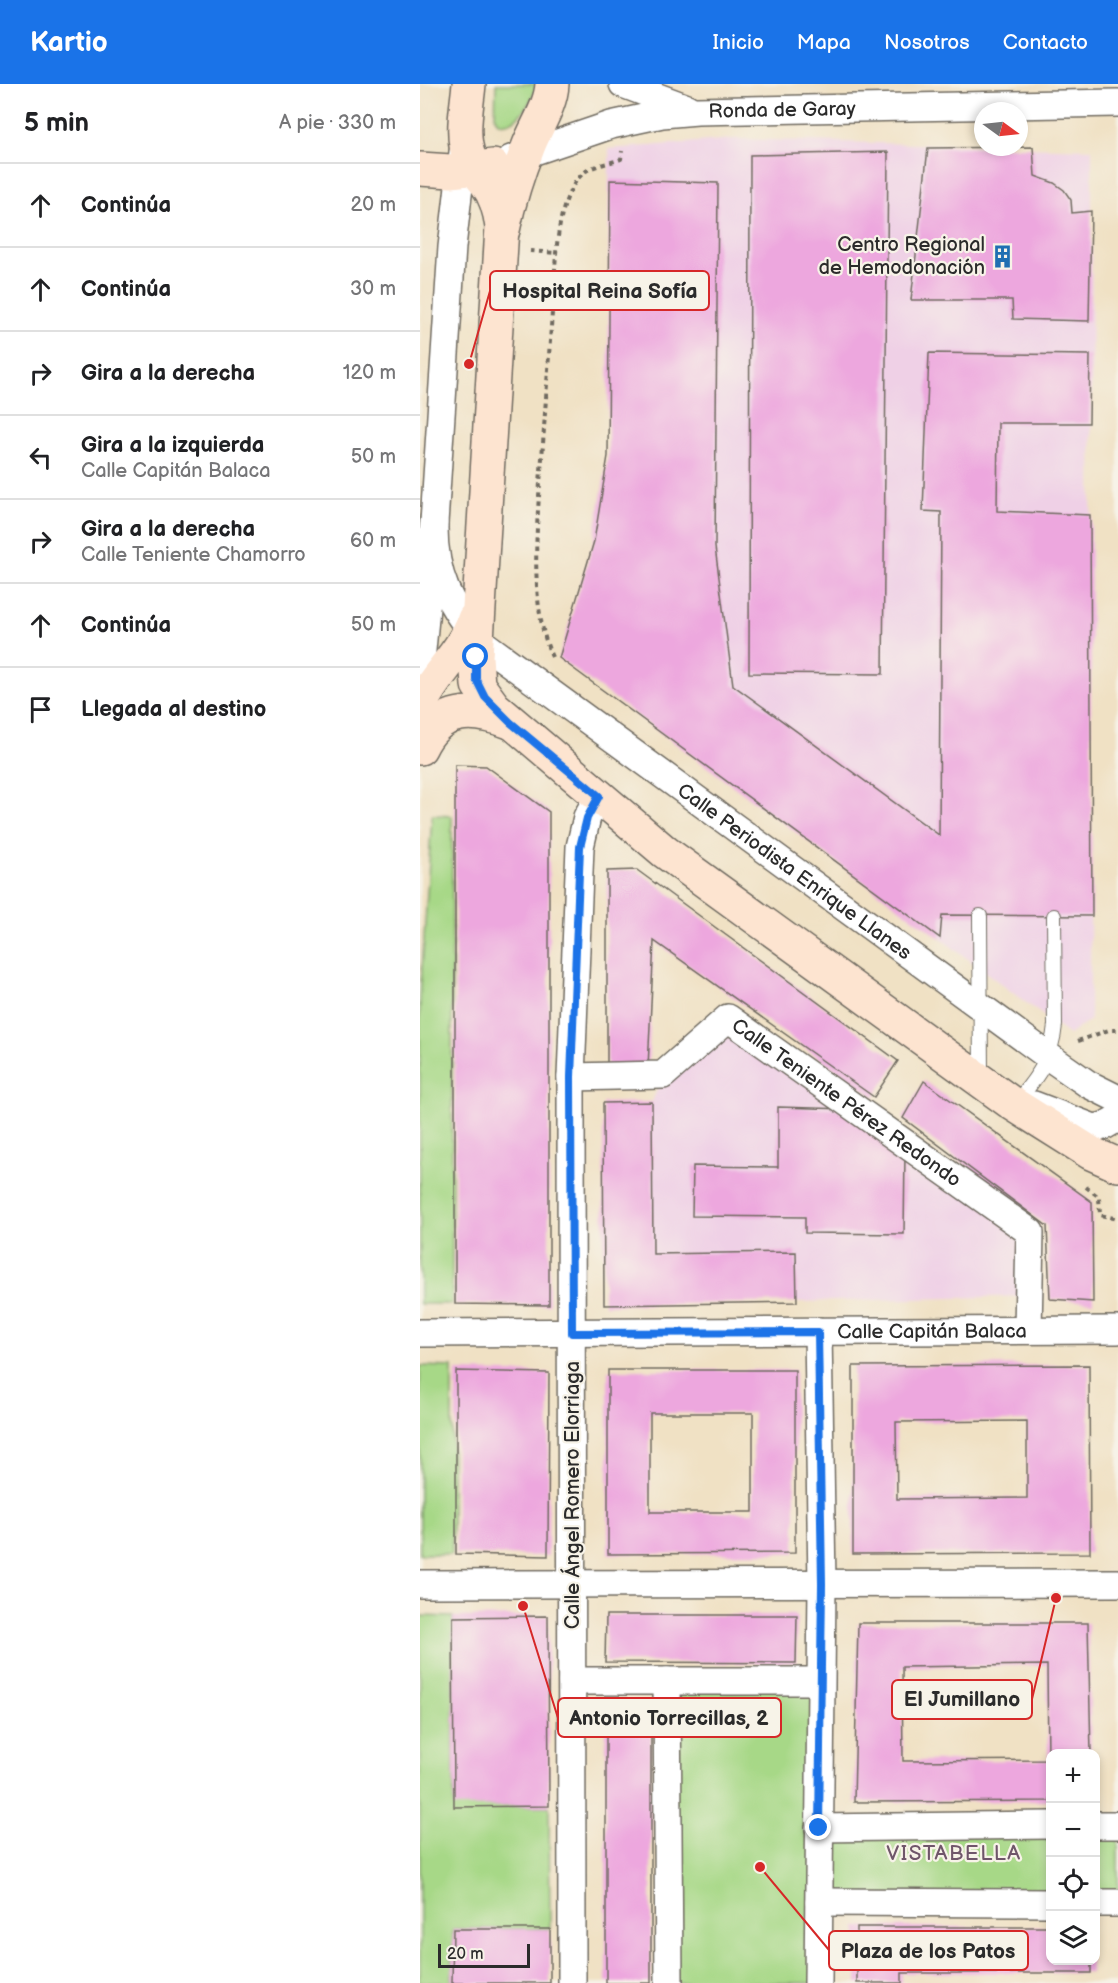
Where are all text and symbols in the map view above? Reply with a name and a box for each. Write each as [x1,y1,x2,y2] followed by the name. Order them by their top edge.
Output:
[30,26,108,59] text: Kartio
[713,30,764,55] text: Inicio
[797,30,851,55] text: Mapa
[884,30,970,55] text: Nosotros
[1003,30,1088,55] text: Contacto
[708,97,856,124] street label: Ronda de Garay
[974,102,1028,156] north arrow
[24,108,89,139] text: 5 min
[279,111,396,135] text: A pie · 330 m
[24,189,57,222] icon: ahead
[81,192,171,219] text: Continúa
[351,193,396,217] text: 20 m
[818,233,985,280] place label: Centro Regional de Hemodonación
[990,243,1016,269] building icon: Centro Regional de Hemodonación
[490,271,709,310] callout: Hospital Reina Sofía
[24,273,57,306] icon: ahead
[81,276,171,303] text: Continúa
[350,277,396,301] text: 30 m
[502,279,698,304] text: Hospital Reina Sofía
[24,357,57,390] icon: right
[81,360,255,387] text: Gira a la derecha
[343,361,396,385] text: 120 m
[81,432,265,459] text: Gira a la izquierda
[24,441,57,474] icon: left
[351,445,396,469] text: 50 m
[81,459,271,483] text: Calle Capitán Balaca
[81,516,255,543] text: Gira a la derecha
[24,525,57,558] icon: right
[350,529,396,553] text: 60 m
[81,543,306,567] text: Calle Teniente Chamorro
[24,609,57,642] icon: ahead
[81,612,171,639] text: Continúa
[351,613,396,637] text: 50 m
[462,643,488,669] route start
[24,693,57,726] icon: arrive
[81,696,266,723] text: Llegada al destino
[673,779,916,965] street label: Calle Periodista Enrique Llanes
[727,1014,965,1192] street label: Calle Teniente Pérez Redondo
[837,1319,1027,1344] street label: Calle Capitán Balaca
[560,1361,585,1629] street label: Calle Ángel Romero Elorriaga
[892,1680,1032,1719] callout: El Jumillano
[904,1687,1020,1712] text: El Jumillano
[558,1698,781,1737] callout: Antonio Torrecillas, 2
[568,1706,769,1731] text: Antonio Torrecillas, 2
[1046,1749,1100,1965] map controls
[1046,1749,1100,1803] button: +
[1046,1803,1100,1857] button: −
[805,1814,831,1840] route end
[886,1841,1022,1866] district label: VISTABELLA
[1046,1857,1100,1911] button: locate
[1046,1911,1100,1965] button: layers
[829,1931,1028,1970] callout: Plaza de los Patos
[841,1939,1015,1964] text: Plaza de los Patos
[438,1941,530,1968] scale bar
[447,1945,483,1964] text: 20 m

